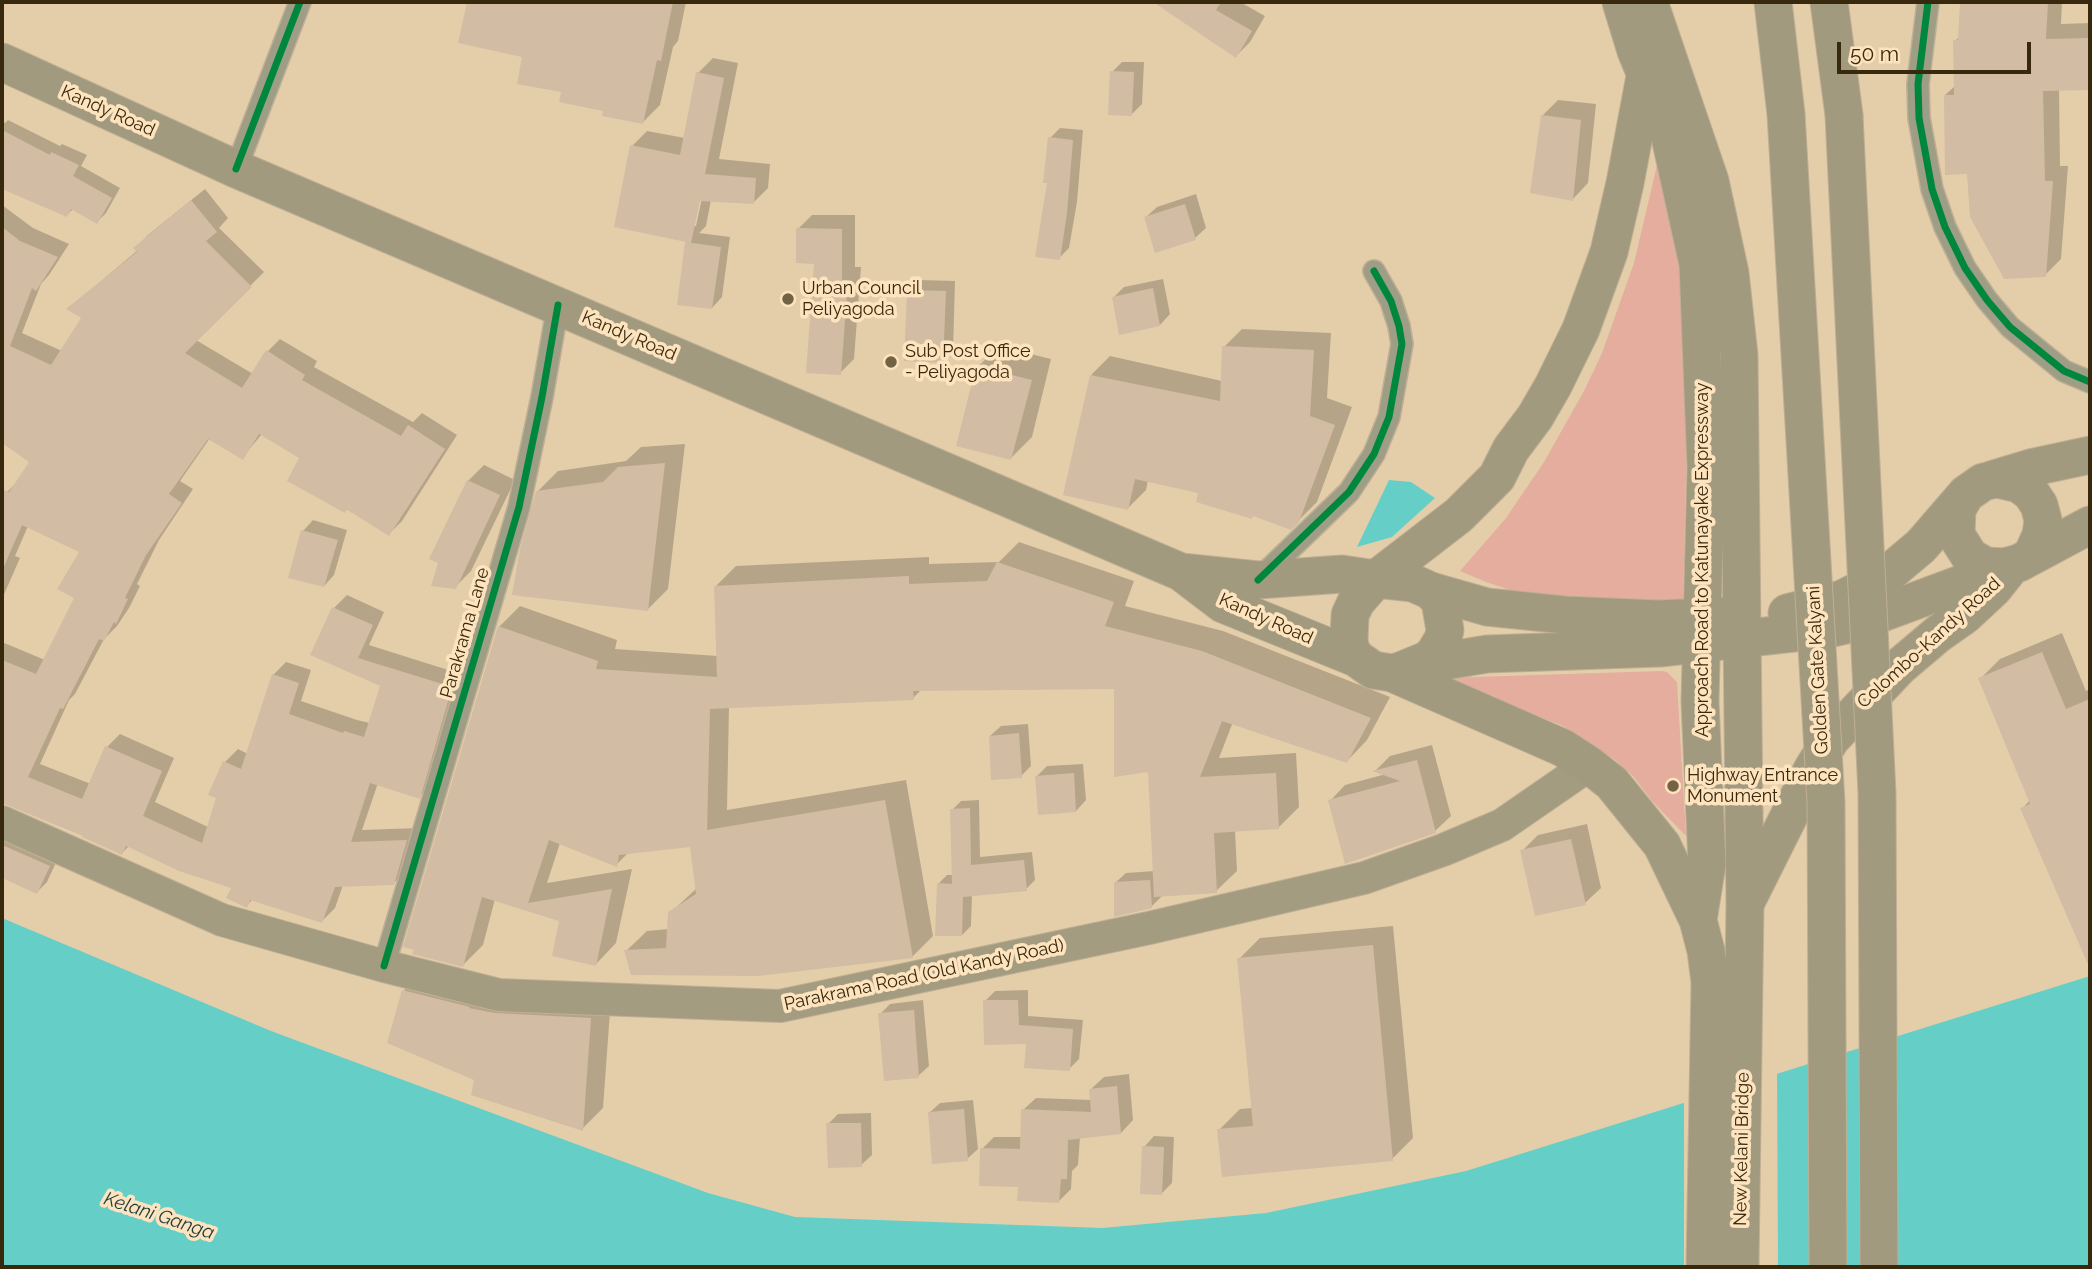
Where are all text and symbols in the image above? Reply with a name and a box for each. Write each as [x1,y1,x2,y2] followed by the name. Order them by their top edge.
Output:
[1840,28,2034,72] scale bar
[1850,41,1899,66] text: 50 m
[58,81,158,141] street label: Kandy Road
[802,278,921,320] place label: Urban Council Peliyagoda
[780,291,796,307] marker: Urban Council Peliyagoda
[578,306,680,366] street label: Kandy Road
[905,341,1030,384] place label: Sub Post Office - Peliyagoda
[883,354,899,370] marker: Sub Post Office - Peliyagoda
[1692,382,1714,738] street label: Approach Road to Katunayake Expressway
[436,565,494,701] street label: Parakrama Lane
[1853,573,2005,713] street label: Colombo-Kandy Road
[1803,585,1833,755] street label: Golden Gate Kalyani
[1216,589,1316,649] street label: Kandy Road
[1687,765,1838,808] place label: Highway Entrance Monument
[1665,778,1681,794] marker: Highway Entrance Monument
[782,935,1066,1015] street label: Parakrama Road (Old Kandy Road)
[1730,1072,1754,1226] street label: New Kelani Bridge
[101,1187,217,1245] water label: Kelani Ganga

